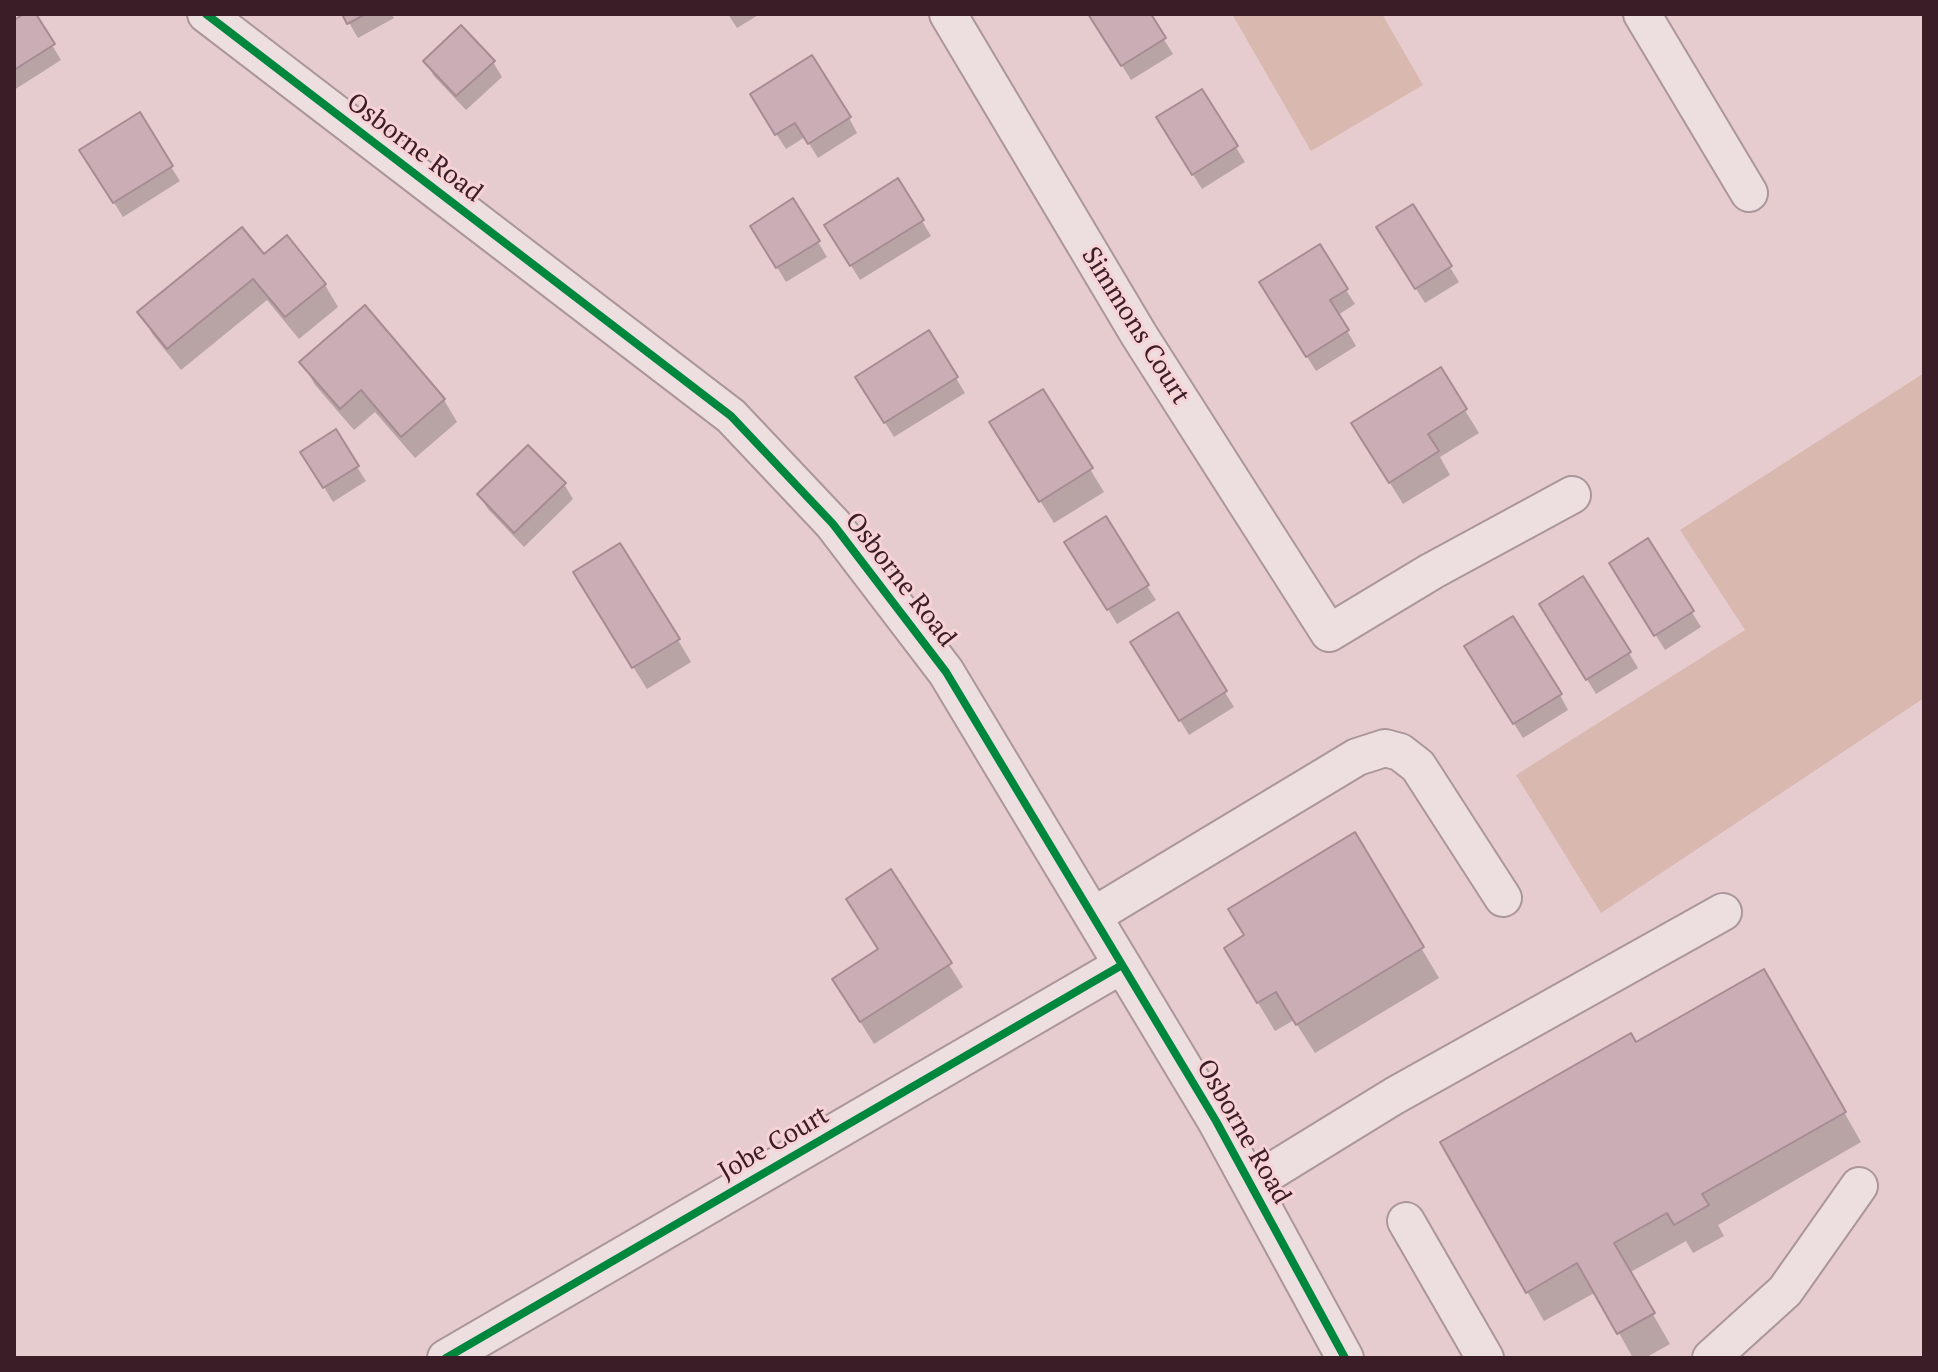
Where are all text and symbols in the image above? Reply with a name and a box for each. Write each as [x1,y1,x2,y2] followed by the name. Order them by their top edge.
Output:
[340,87,488,209] street label: Osborne Road
[1074,242,1196,410] street label: Simmons Court
[838,507,962,653] street label: Osborne Road
[1189,1054,1297,1210] street label: Osborne Road
[713,1100,835,1188] street label: Jobe Court

